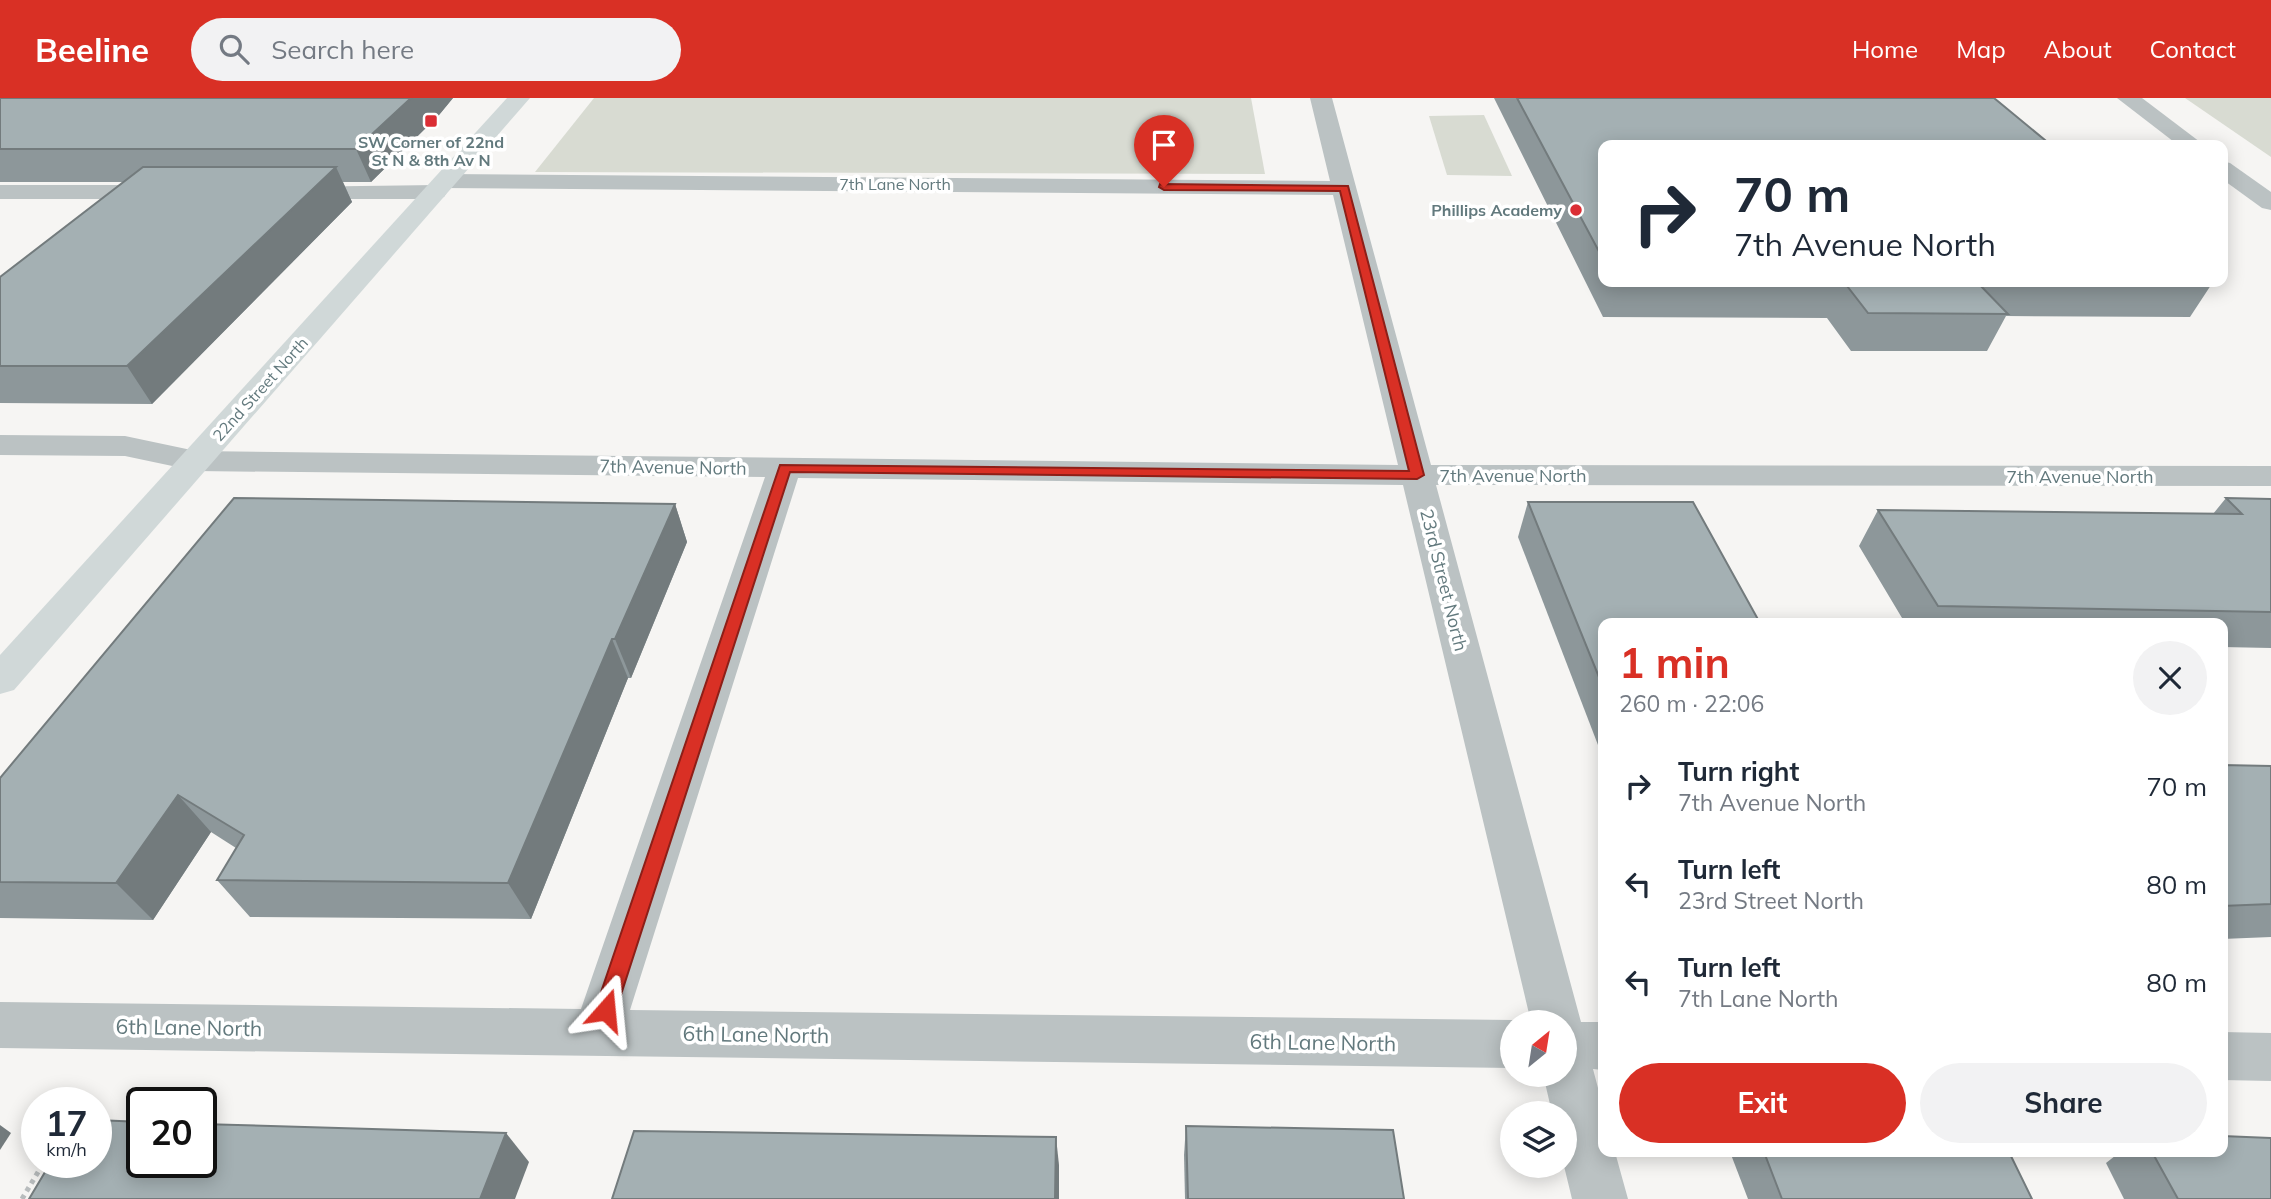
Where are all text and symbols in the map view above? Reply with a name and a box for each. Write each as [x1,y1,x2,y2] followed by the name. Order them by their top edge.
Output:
[191,18,681,81] search box
[35,29,149,70] text: Beeline
[215,30,253,68] icon: search
[271,33,414,66] text: Search here
[1852,34,1918,64] text: Home
[1956,34,2006,64] text: Map
[2044,34,2112,64] text: About
[2150,34,2236,64] text: Contact
[423,113,439,129] marker: SW Corner of 22nd St N & 8th Av N
[1134,115,1194,187] pin
[1145,126,1183,164] icon: arrive
[358,132,504,170] place label: SW Corner of 22nd St N & 8th Av N
[1734,163,1850,224] text: 70 m
[1619,168,1710,259] icon: right
[839,174,951,194] street label: 7th Lane North
[1431,200,1562,220] place label: Phillips Academy
[1568,202,1584,218] marker: Phillips Academy
[1734,224,1996,264] text: 7th Avenue North
[208,333,312,445] street label: 22nd Street North
[599,454,747,480] street label: 7th Avenue North
[1439,464,1587,487] street label: 7th Avenue North
[2006,465,2154,488] street label: 7th Avenue North
[1415,507,1473,653] street label: 23rd Street North
[1619,636,1730,689] text: 1 min
[2133,641,2207,715] button: close
[1619,689,1764,718] text: 260 m · 22:06
[1678,755,1799,788] text: Turn right
[1619,767,1657,805] icon: right
[2146,770,2207,803] text: 70 m
[1678,788,1866,817] text: 7th Avenue North
[1678,853,1780,886] text: Turn left
[1619,865,1657,903] icon: left
[2146,868,2207,901] text: 80 m
[1678,886,1864,915] text: 23rd Street North
[1678,951,1780,984] text: Turn left
[1619,963,1657,1001] icon: left
[2146,966,2207,999] text: 80 m
[569,973,643,1047] position arrow
[1678,984,1838,1013] text: 7th Lane North
[1500,1010,1577,1087] north arrow
[1500,1010,1577,1178] map controls
[116,1013,262,1041] street label: 6th Lane North
[683,1020,829,1048] street label: 6th Lane North
[1250,1028,1396,1056] street label: 6th Lane North
[1619,1063,1906,1143] button: Exit
[1920,1063,2207,1143] button: Share
[126,1087,217,1178] speed limit sign: 20
[45,1101,88,1145] text: 17
[1500,1101,1577,1178] button: layers
[46,1138,87,1161] text: km/h

